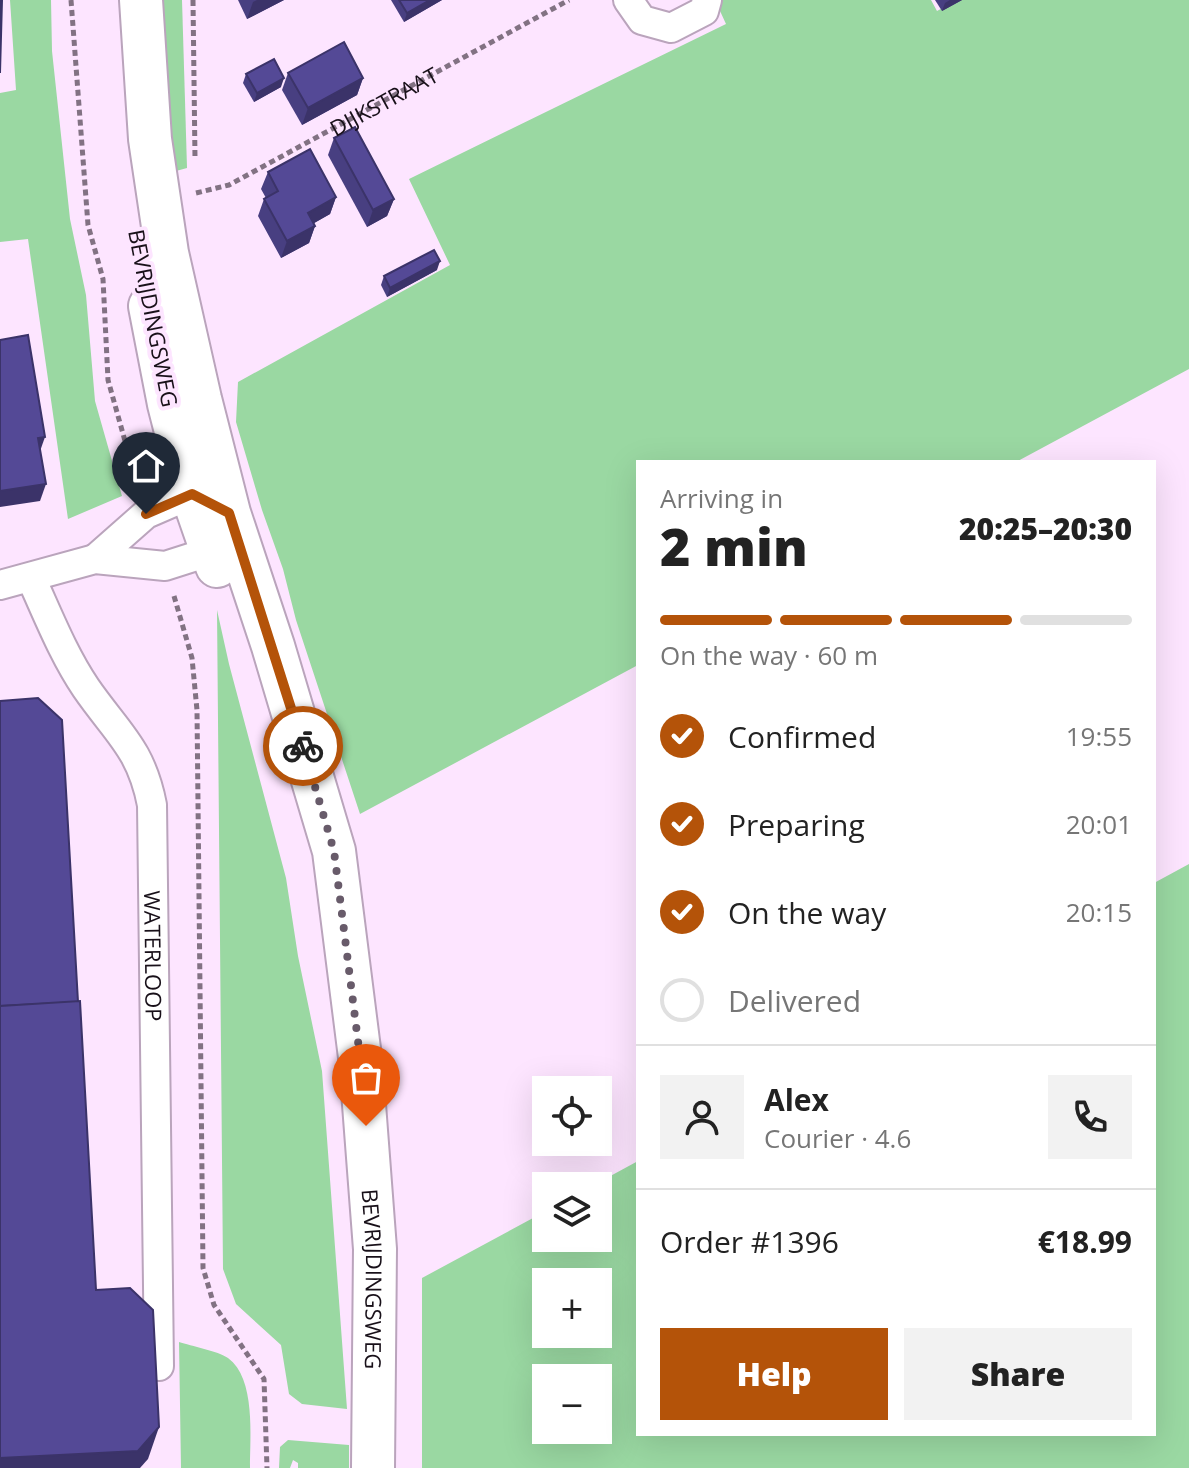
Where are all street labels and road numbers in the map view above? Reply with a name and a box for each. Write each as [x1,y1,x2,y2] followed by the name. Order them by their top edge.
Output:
[324,59,443,143] street label: DIJKSTRAAT
[122,227,186,409] street label: BEVRIJDINGSWEG
[138,890,170,1022] street label: WATERLOOP
[355,1188,390,1369] street label: BEVRIJDINGSWEG

